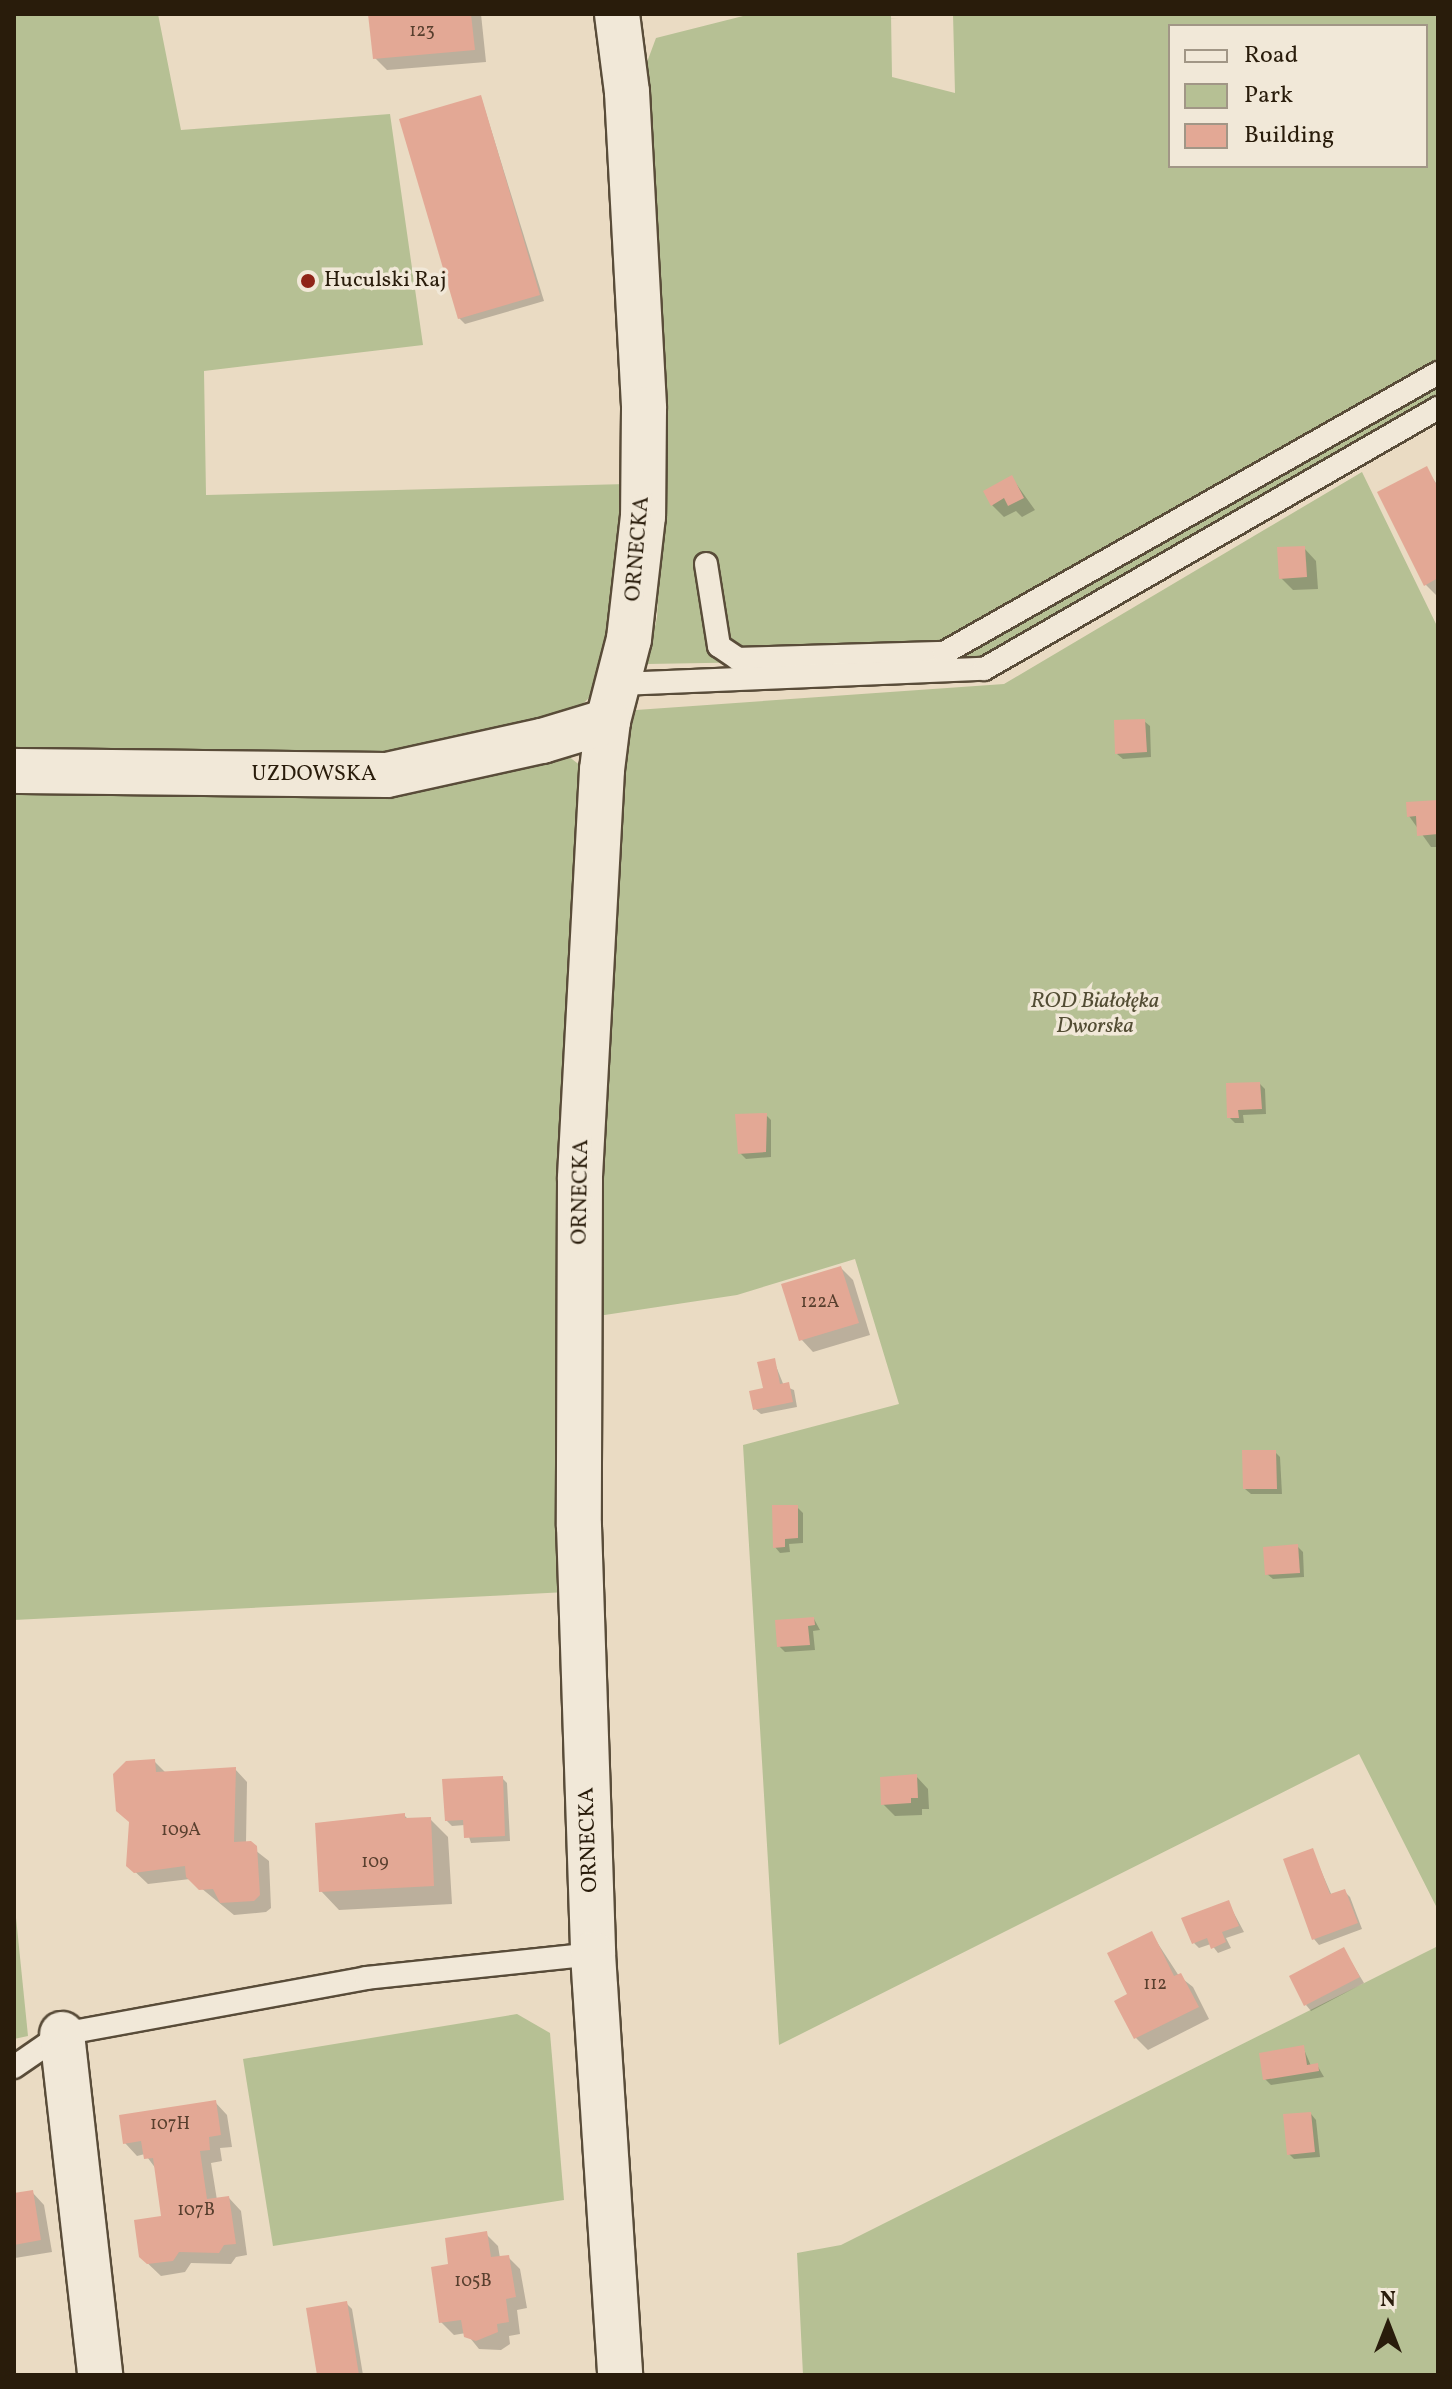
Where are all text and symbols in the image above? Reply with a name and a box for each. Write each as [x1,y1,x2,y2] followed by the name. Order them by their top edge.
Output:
[409,21,435,43] house number: 123
[1168,24,1428,168] legend
[1244,39,1298,73] text: Road
[1244,79,1293,113] text: Park
[1244,119,1334,153] text: Building
[324,268,446,294] place label: Huculski Raj
[299,272,317,290] marker: Huculski Raj
[620,495,656,603] street label: ORNECKA
[252,762,376,788] street label: UZDOWSKA
[1031,988,1159,1040] park label: ROD Białołęka Dworska
[567,1139,595,1245] street label: ORNECKA
[801,1292,839,1314] house number: 122A
[574,1787,604,1893] street label: ORNECKA
[161,1820,201,1842] house number: 109A
[361,1852,389,1874] house number: 109
[1143,1974,1167,1996] house number: 112
[150,2114,190,2136] house number: 107H
[177,2200,215,2222] house number: 107B
[454,2271,492,2293] house number: 105B
[1348,2285,1428,2365] north arrow
[1380,2285,1396,2316] text: N

